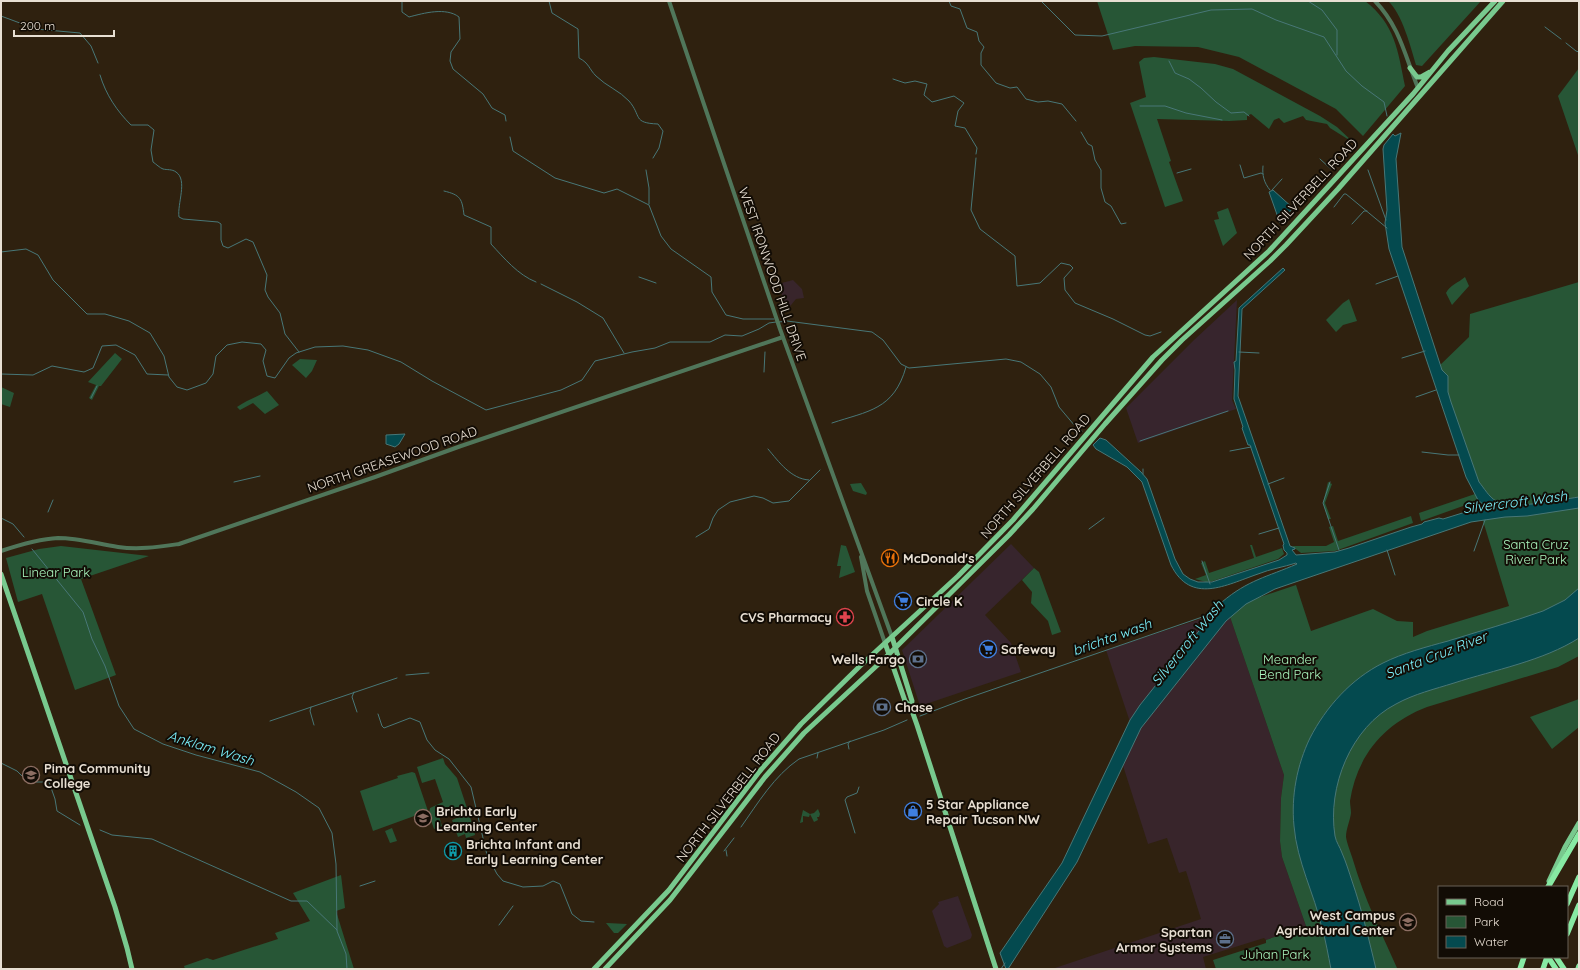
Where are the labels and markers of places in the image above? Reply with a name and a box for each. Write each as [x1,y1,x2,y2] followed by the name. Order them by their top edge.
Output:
[880,548,900,568] restaurant icon: McDonald's
[903,550,974,566] place label: McDonald's
[893,591,913,611] supermarket icon: Circle K
[916,593,963,609] place label: Circle K
[835,607,855,627] pharmacy icon: CVS Pharmacy
[740,609,832,625] place label: CVS Pharmacy
[978,639,998,659] supermarket icon: Safeway
[1001,641,1056,657] place label: Safeway
[908,649,928,669] bank icon: Wells Fargo
[832,651,905,667] place label: Wells Fargo
[872,697,892,717] bank icon: Chase
[895,699,933,715] place label: Chase
[44,760,150,791] place label: Pima Community College
[21,765,41,785] school or university icon: Pima Community College
[926,796,1041,827] place label: 5 Star Appliance Repair Tucson NW
[903,801,923,821] shop icon: 5 Star Appliance Repair Tucson NW
[436,803,538,834] place label: Brichta Early Learning Center
[413,808,433,828] school or university icon: Brichta Early Learning Center
[466,836,604,867] place label: Brichta Infant and Early Learning Center
[443,841,463,861] building icon: Brichta Infant and Early Learning Center
[1276,907,1395,938] place label: West Campus Agricultural Center
[1398,912,1418,932] school or university icon: West Campus Agricultural Center
[1116,924,1212,955] place label: Spartan Armor Systems
[1215,929,1235,949] office icon: Spartan Armor Systems

